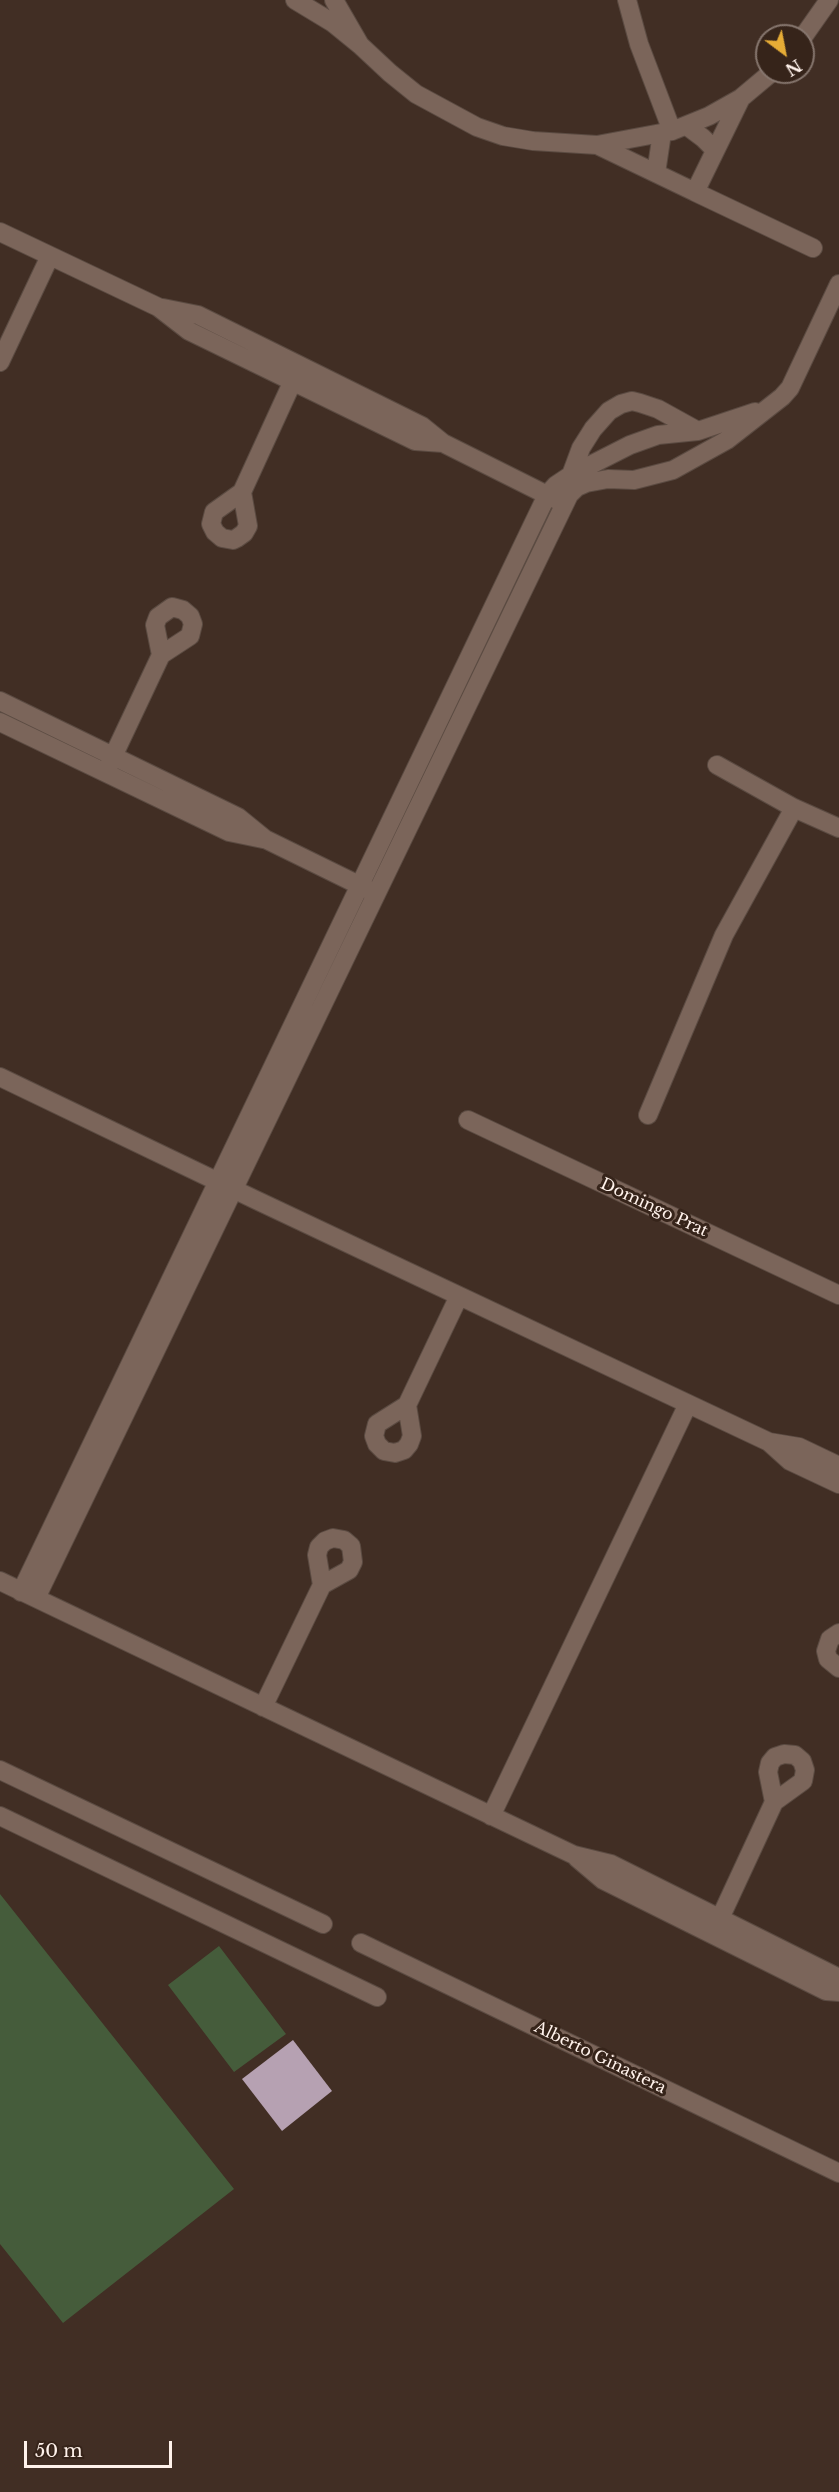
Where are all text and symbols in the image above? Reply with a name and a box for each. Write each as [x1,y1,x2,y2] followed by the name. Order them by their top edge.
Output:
[755,24,815,84] north arrow
[782,55,805,80] text: N
[597,1175,711,1241] street label: Domingo Prat
[531,2018,669,2098] street label: Alberto Ginastera
[27,2429,176,2467] scale bar
[35,2440,83,2462] text: 50 m

